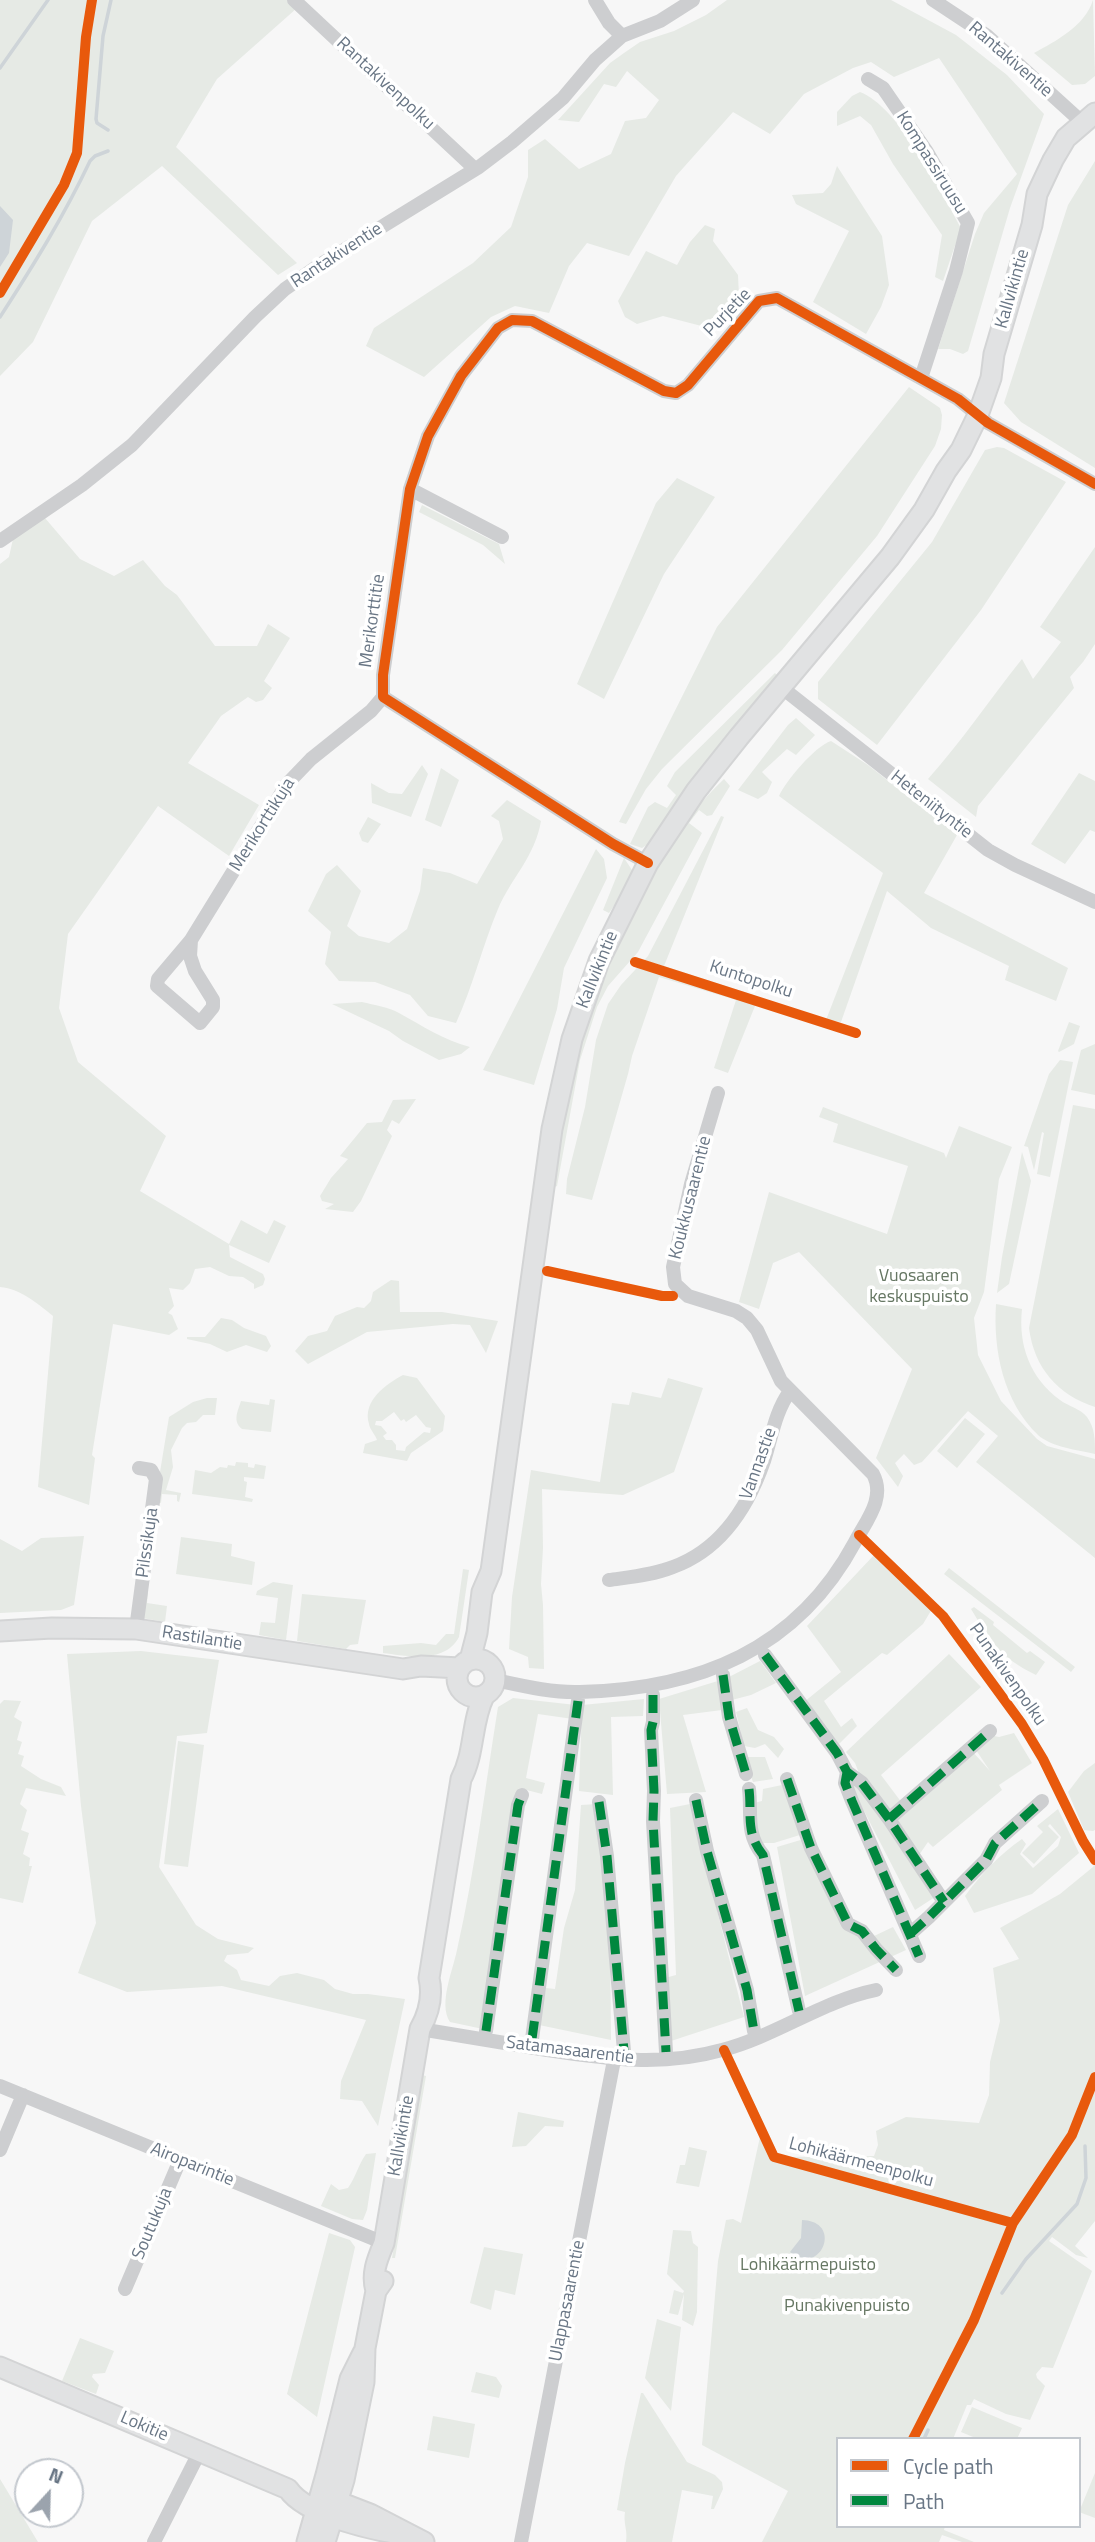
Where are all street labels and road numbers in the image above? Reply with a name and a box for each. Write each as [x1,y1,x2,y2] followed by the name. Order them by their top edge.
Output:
[964,18,1056,102] street label: Rantakiventie
[331,33,439,135] street label: Rantakivenpolku
[891,108,971,218] street label: Kompassiruusu
[287,219,387,293] street label: Rantakiventie
[991,247,1035,331] street label: Kallvikintie
[700,284,756,342] street label: Purjetie
[356,573,390,669] street label: Merikorttitie
[886,766,976,844] street label: Heteniityntie
[226,774,300,876] street label: Merikorttikuja
[573,928,623,1012] street label: Kallvikintie
[707,956,795,1004] street label: Kuntopolku
[665,1134,717,1262] street label: Koukkusaarentie
[736,1425,782,1503] street label: Vannastie
[132,1507,164,1579] street label: Pilssikuja
[964,1620,1050,1730] street label: Punakivenpolku
[160,1622,244,1656] street label: Rastilantie
[505,2032,635,2070] street label: Satamasaarentie
[384,2094,420,2178] street label: Kallvikintie
[786,2133,936,2193] street label: Lohikäärmeenpolku
[147,2139,237,2191] street label: Airoparintie
[128,2185,178,2263] street label: Soutukuja
[546,2238,590,2364] street label: Ulappasaarentie
[117,2407,171,2447] street label: Lokitie

